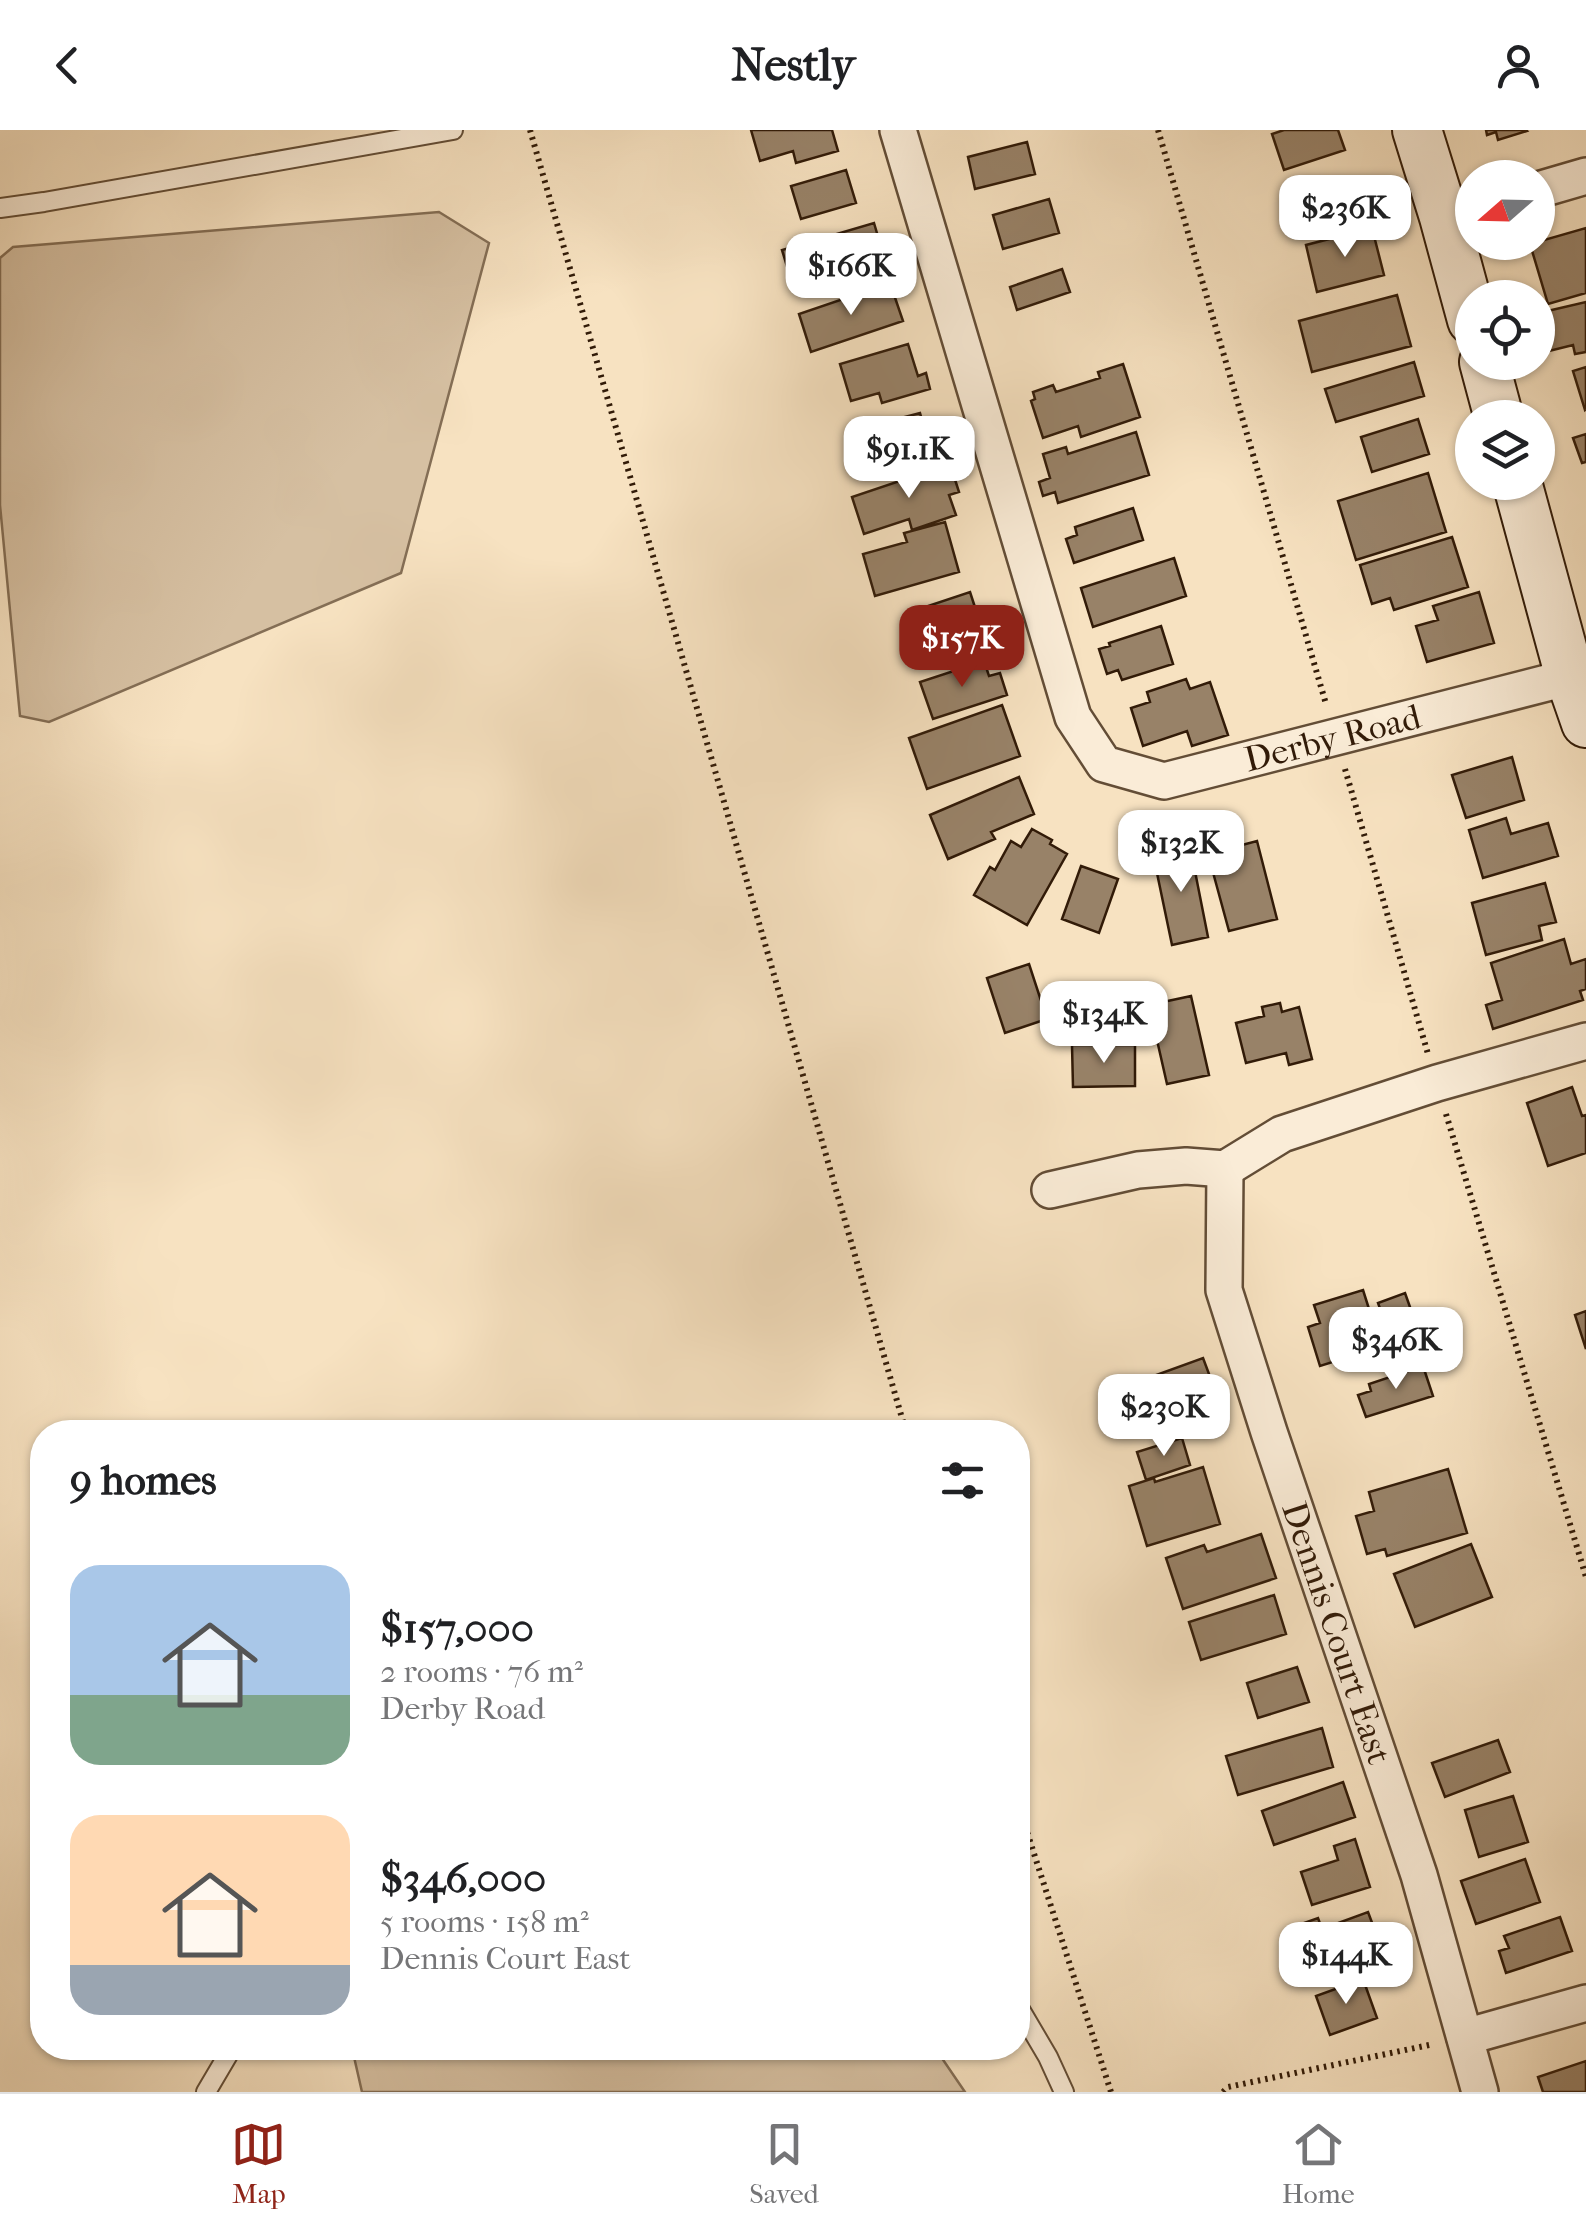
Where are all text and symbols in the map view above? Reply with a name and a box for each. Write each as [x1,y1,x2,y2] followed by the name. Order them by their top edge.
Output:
[40,38,95,93] icon: back
[1491,38,1546,93] icon: person
[731,39,855,92] text: Nestly
[1455,160,1555,260] north arrow
[1455,160,1555,500] map controls
[1275,175,1415,260] pin: $236K
[1301,189,1389,226] text: $236K
[781,233,921,318] pin: $166K
[808,247,894,284] text: $166K
[1455,280,1555,380] button: locate
[1455,400,1555,500] button: layers
[828,416,990,501] pin: $91.1K
[866,430,952,467] text: $91.1K
[892,605,1032,690] pin: $157K
[921,619,1003,656] text: $157K
[1240,695,1426,780] street label: Derby Road
[1111,810,1251,895] pin: $132K
[1140,824,1222,861] text: $132K
[1034,981,1174,1066] pin: $134K
[1062,995,1146,1032] text: $134K
[1326,1307,1466,1392] pin: $346K
[1351,1321,1441,1358] text: $346K
[1094,1374,1234,1459] pin: $230K
[1120,1388,1208,1425] text: $230K
[935,1453,990,1508] icon: filters
[70,1456,217,1505] text: 9 homes
[1274,1496,1401,1770] street label: Dennis Court East
[380,1604,534,1653] text: $157,000
[150,1605,270,1725] icon: home
[380,1653,583,1690] text: 2 rooms · 76 m²
[380,1690,545,1727] text: Derby Road
[380,1854,546,1903] text: $346,000
[150,1855,270,1975] icon: home
[380,1903,589,1940] text: 5 rooms · 158 m²
[1276,1922,1416,2007] pin: $144K
[1301,1936,1391,1973] text: $144K
[380,1940,631,1977] text: Dennis Court East
[231,2117,286,2210] tab: Map
[749,2117,819,2210] tab: Saved
[1282,2117,1355,2210] tab: Home

